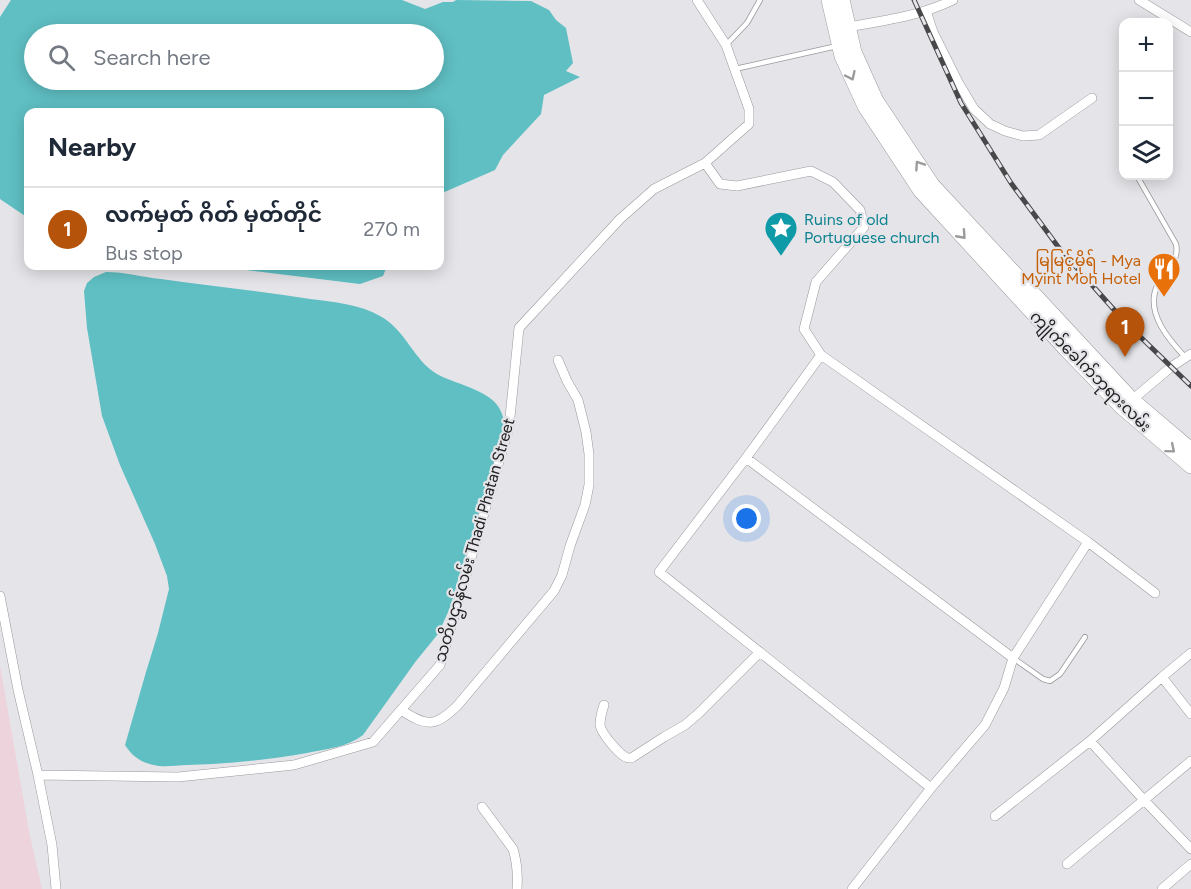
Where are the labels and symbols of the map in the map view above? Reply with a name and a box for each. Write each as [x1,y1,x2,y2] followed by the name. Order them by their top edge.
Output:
[843,70,855,81] one-way arrow
[915,161,926,172] one-way arrow
[763,210,799,257] place icon: Ruins of old Portuguese church
[804,210,940,247] place label: Ruins of old Portuguese church
[955,228,966,239] one-way arrow
[1021,249,1141,288] place label: မြမြင့်မိုရ် - Mya Myint Moh Hotel
[1146,251,1182,298] restaurant icon: မြမြင့်မိုရ် - Mya Myint Moh Hotel
[1023,305,1157,439] street label: ကျိုက်ခေါက်ဘုရားလမ်း
[1106,308,1144,357] pin: 1
[429,415,522,666] street label: သတိပဌာန်လမ်း Thadi Phatan Street
[1164,442,1175,453] one-way arrow
[732,504,761,533] your location

